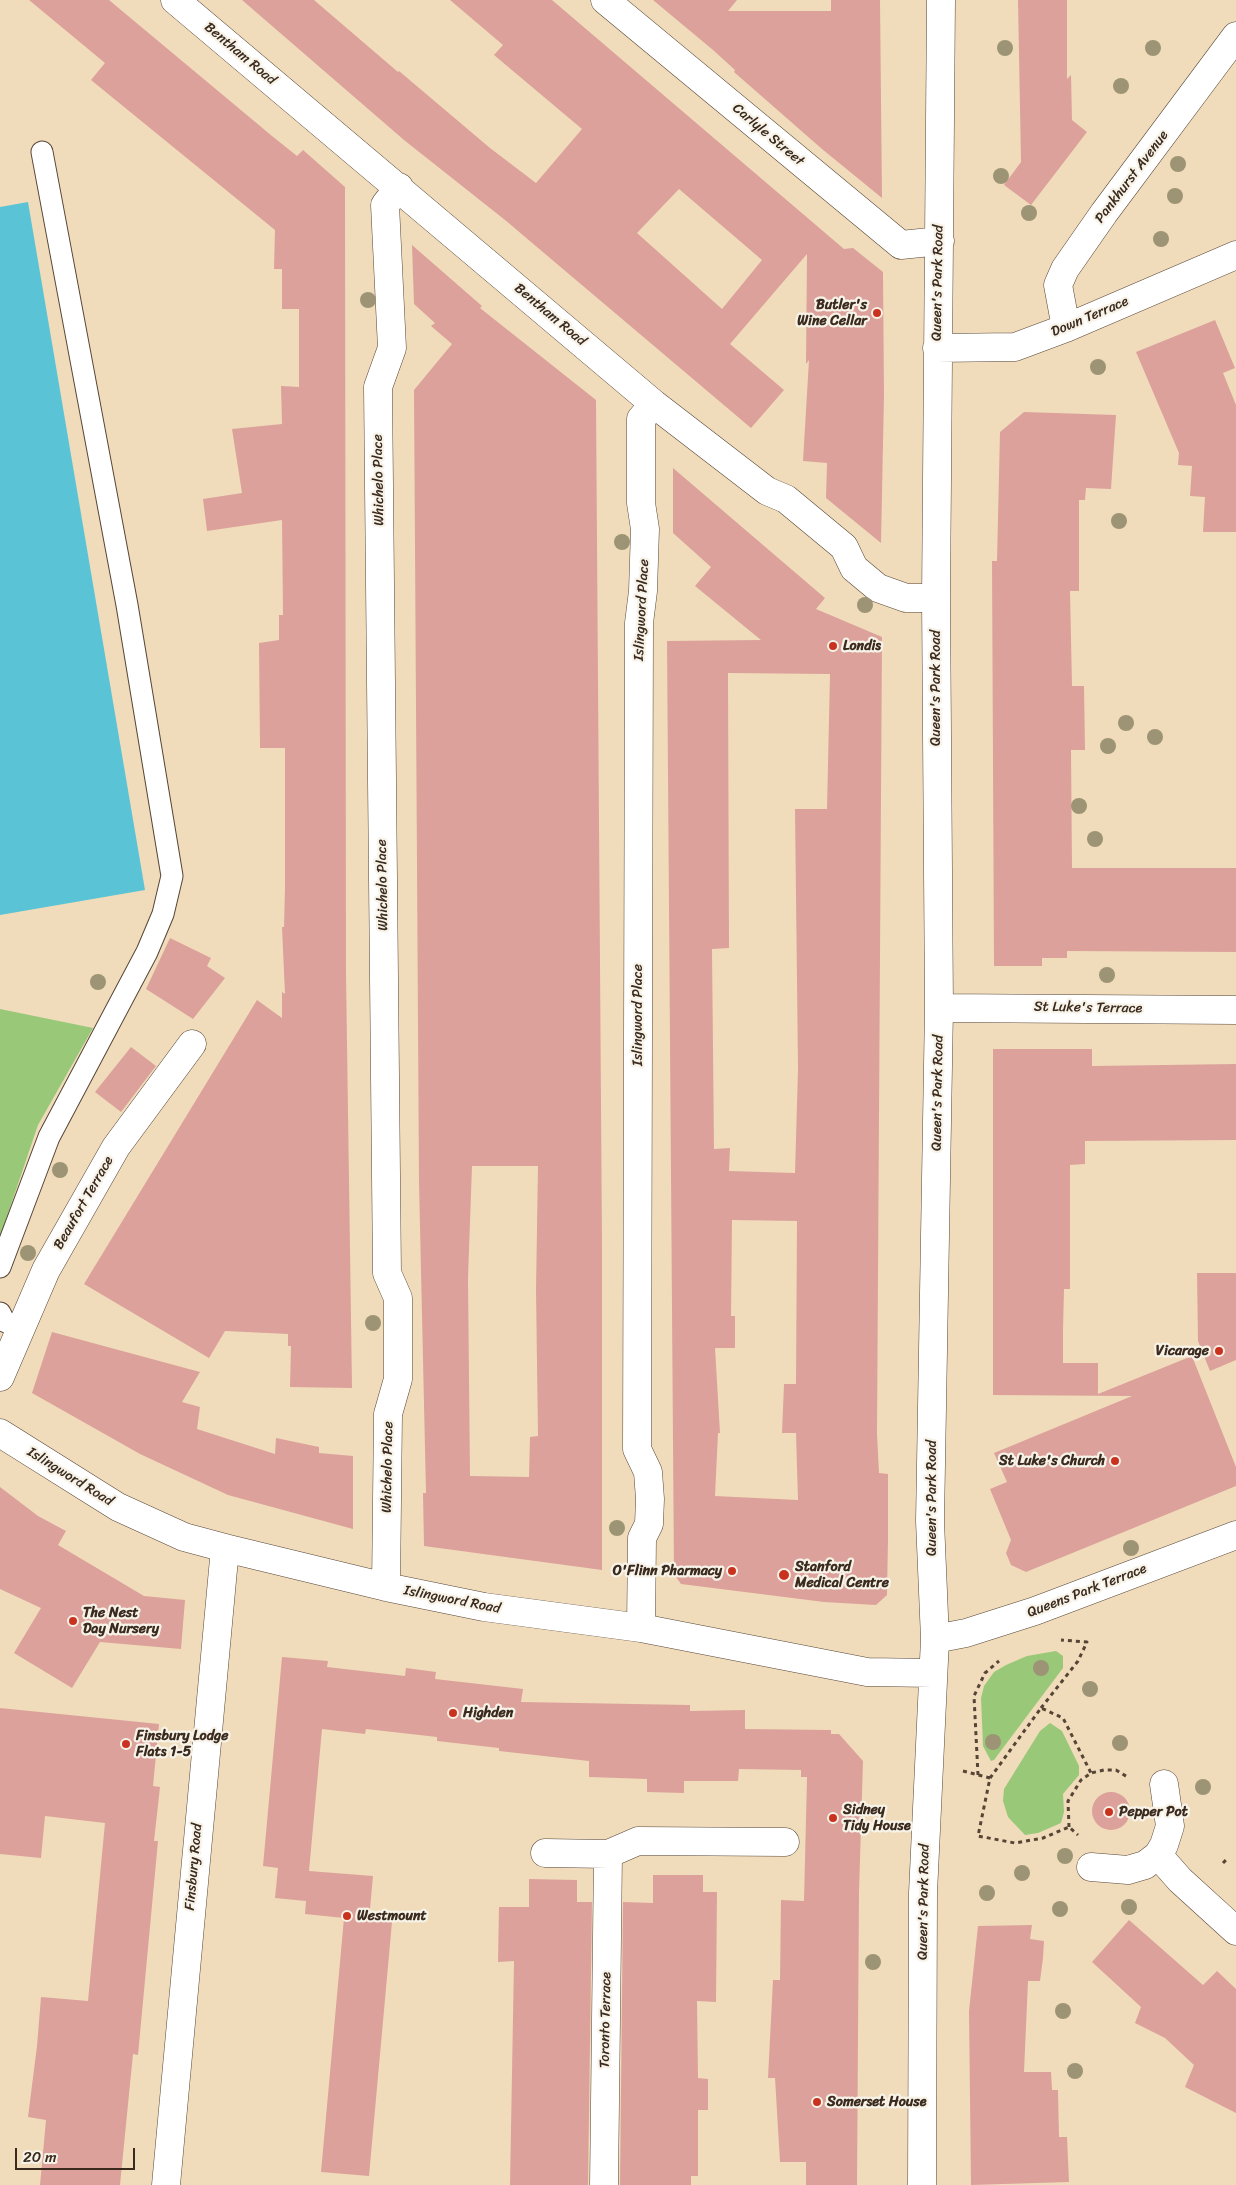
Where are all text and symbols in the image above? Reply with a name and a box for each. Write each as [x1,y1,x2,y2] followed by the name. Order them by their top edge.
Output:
[201,19,279,89] street label: Bentham Road
[729,100,807,170] street label: Carlyle Street
[1092,127,1172,227] street label: Pankhurst Avenue
[929,225,947,341] street label: Queen's Park Road
[511,280,589,350] street label: Bentham Road
[1049,293,1131,341] street label: Down Terrace
[797,297,867,330] place label: Butler's Wine Cellar
[871,307,883,319] marker: Butler's Wine Cellar
[370,434,388,526] street label: Whichelo Place
[631,559,653,661] street label: Islingword Place
[928,630,944,746] street label: Queen's Park Road
[843,638,881,654] place label: Londis
[827,640,839,652] marker: Londis
[374,839,392,931] street label: Whichelo Place
[630,964,646,1066] street label: Islingword Place
[1034,999,1142,1017] street label: St Luke's Terrace
[929,1035,947,1151] street label: Queen's Park Road
[51,1153,117,1253] street label: Beaufort Terrace
[1156,1343,1209,1359] place label: Vicarage
[1213,1345,1225,1357] marker: Vicarage
[379,1421,397,1513] street label: Whichelo Place
[924,1440,940,1556] street label: Queen's Park Road
[24,1444,116,1510] street label: Islingword Road
[999,1453,1105,1469] place label: St Luke's Church
[1109,1455,1121,1467] marker: St Luke's Church
[795,1559,889,1591] place label: Stanford Medical Centre
[1025,1561,1149,1621] street label: Queens Park Terrace
[613,1563,722,1579] place label: O'Flinn Pharmacy
[726,1565,738,1577] marker: O'Flinn Pharmacy
[777,1568,791,1582] marker: Stanford Medical Centre
[402,1582,502,1618] street label: Islingword Road
[83,1605,159,1638] place label: The Nest Day Nursery
[67,1615,79,1627] marker: The Nest Day Nursery
[463,1705,513,1721] place label: Highden
[447,1707,459,1719] marker: Highden
[136,1728,228,1760] place label: Finsbury Lodge Flats 1-5
[120,1738,132,1750] marker: Finsbury Lodge Flats 1-5
[843,1802,911,1834] place label: Sidney Tidy House
[1119,1804,1188,1820] place label: Pepper Pot
[1103,1806,1115,1818] marker: Pepper Pot
[827,1812,839,1824] marker: Sidney Tidy House
[182,1823,206,1911] street label: Finsbury Road
[915,1844,933,1960] street label: Queen's Park Road
[357,1908,427,1924] place label: Westmount
[341,1910,353,1922] marker: Westmount
[597,1972,615,2068] street label: Toronto Terrace
[827,2094,927,2110] place label: Somerset House
[811,2096,823,2108] marker: Somerset House
[18,2138,138,2170] scale bar
[23,2144,57,2170] text: 20 m

